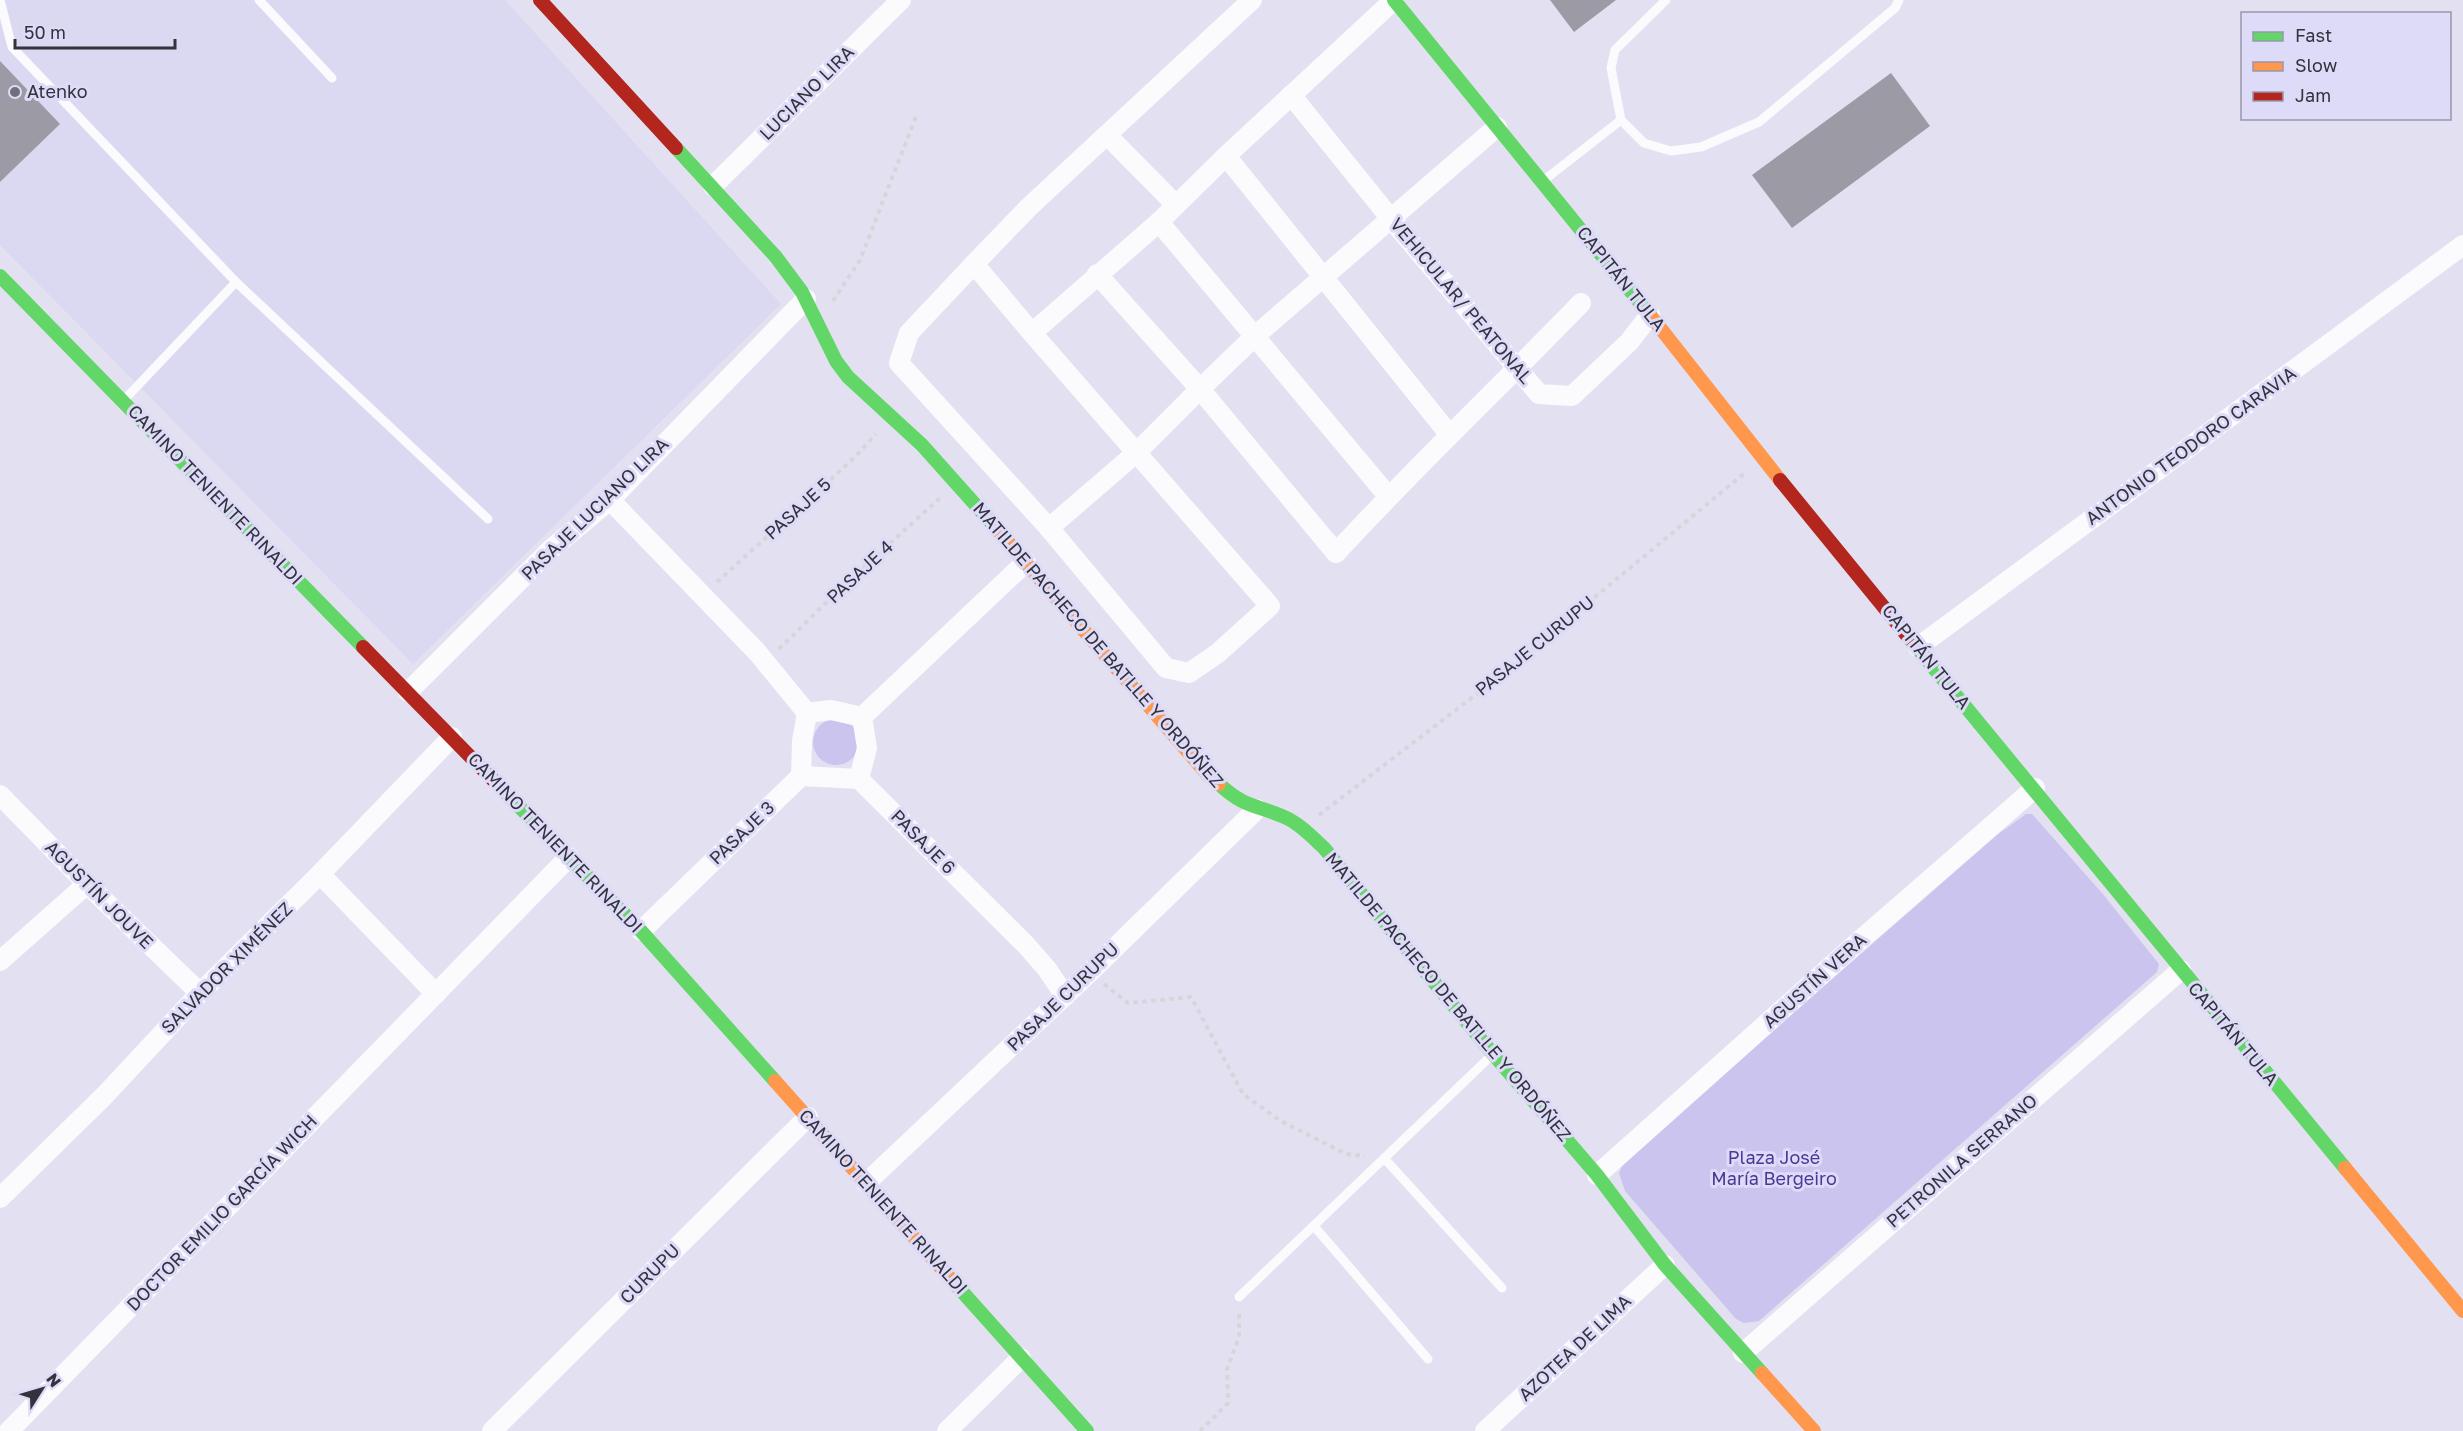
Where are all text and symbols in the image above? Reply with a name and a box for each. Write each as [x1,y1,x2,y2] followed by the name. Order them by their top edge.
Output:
[15,12,176,50] scale bar
[2241,12,2451,120] legend
[24,21,66,43] text: 50 m
[2295,24,2332,46] text: Fast
[754,40,858,144] street label: LUCIANO LIRA
[2295,54,2338,76] text: Slow
[27,80,88,102] place label: Atenko
[2295,84,2331,106] text: Jam
[8,85,22,99] marker: Atenko
[1386,213,1538,388] street label: VEHICULAR/ PEATONAL
[1573,222,1671,335] street label: CAPITÁN TULA
[2081,361,2300,529] street label: ANTONIO TEODORO CARAVIA
[124,400,308,589] street label: CAMINO TENIENTE RINALDI
[516,432,672,584] street label: PASAJE LUCIANO LIRA
[760,473,835,544] street label: PASAJE 5
[969,497,1229,791] street label: MATILDE PACHECO DE BATLLE Y ORDÓÑEZ
[822,535,897,607] street label: PASAJE 4
[1470,590,1598,700] street label: PASAJE CURUPU
[1878,600,1976,713] street label: CAPITÁN TULA
[464,748,648,937] street label: CAMINO TENIENTE RINALDI
[704,796,778,869] street label: PASAJE 3
[887,804,961,878] street label: PASAJE 6
[41,836,158,953] street label: AGUSTÍN JOUVE
[1321,847,1576,1145] street label: MATILDE PACHECO DE BATLLE Y ORDÓÑEZ
[156,897,296,1037] street label: SALVADOR XIMÉNEZ
[1758,928,1870,1032] street label: AGUSTÍN VERA
[1002,937,1123,1055] street label: PASAJE CURUPU
[2184,977,2283,1090] street label: CAPITÁN TULA
[1882,1089,2041,1232] street label: PETRONILA SERRANO
[795,1104,973,1298] street label: CAMINO TENIENTE RINALDI
[122,1110,321,1315] street label: DOCTOR EMILIO GARCÍA WICH
[1711,1146,1837,1189] park label: Plaza José María Bergeiro
[615,1239,684,1308] street label: CURUPU
[1513,1289,1635,1405] street label: AZOTEA DE LIMA
[12,1359,72,1419] north arrow
[42,1369,66,1391] text: N

